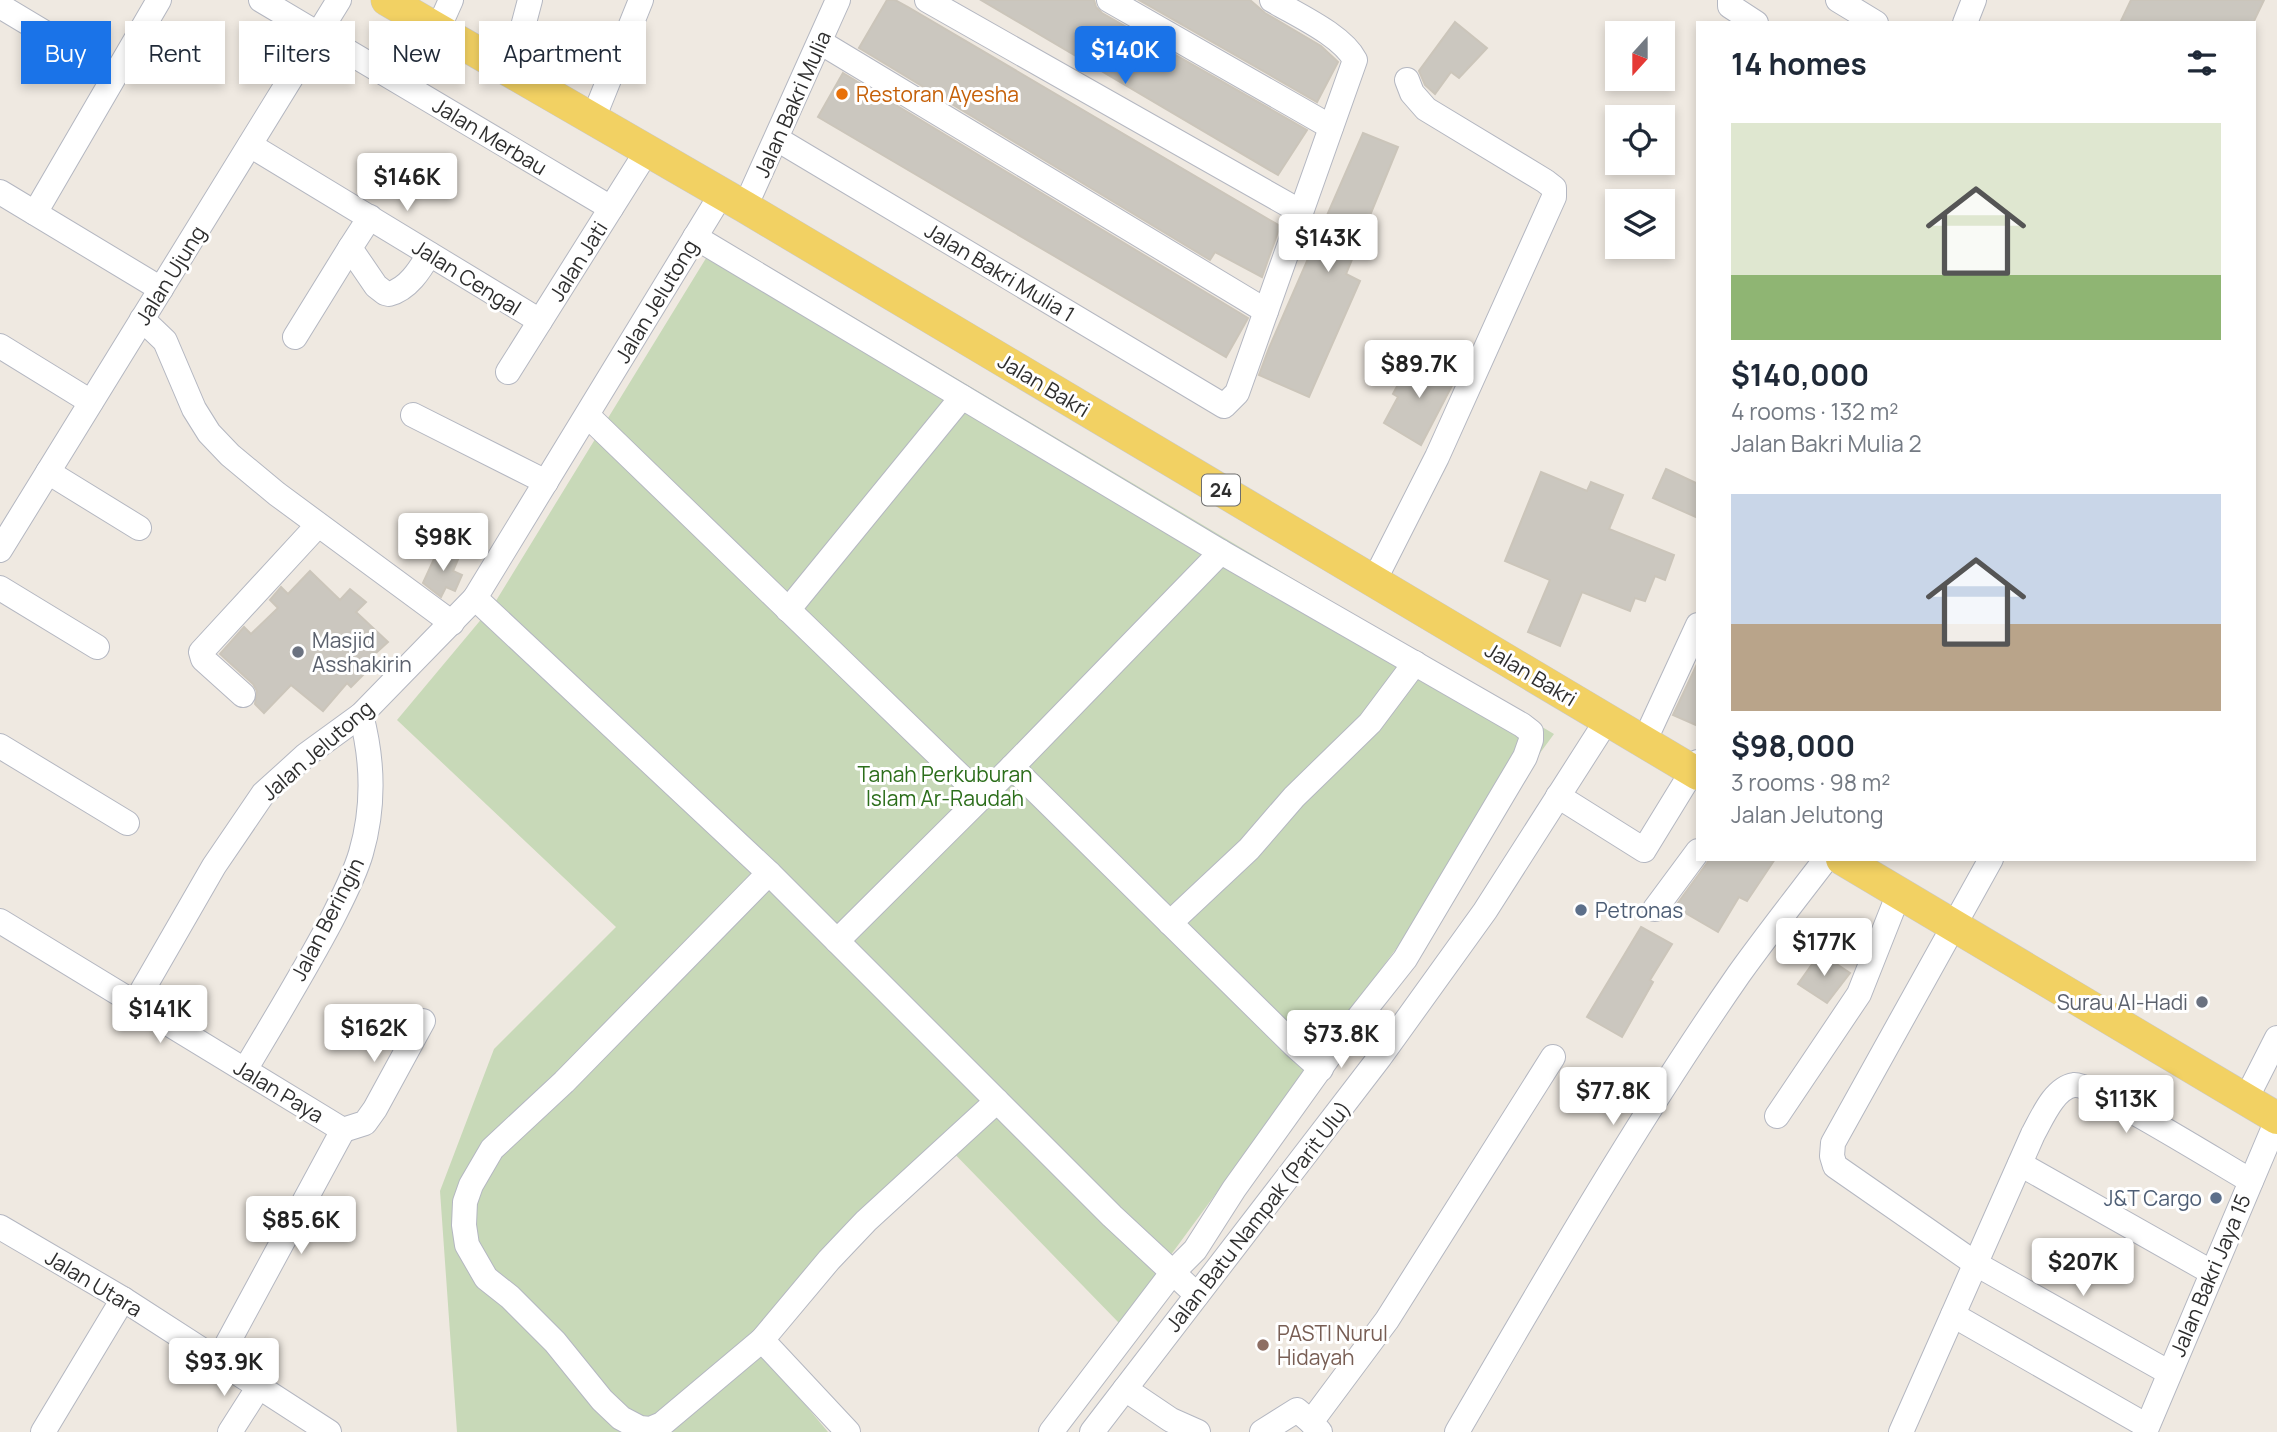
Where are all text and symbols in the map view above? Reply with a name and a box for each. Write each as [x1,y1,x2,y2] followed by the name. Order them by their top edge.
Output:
[21,21,111,84] chip: Buy
[125,21,225,84] chip: Rent
[239,21,355,84] chip: Filters
[369,21,465,84] chip: New
[479,21,646,84] chip: Apartment
[1605,21,1675,91] north arrow
[1605,21,1675,259] map controls
[747,26,837,182] street label: Jalan Bakri Mulia
[1076,27,1174,86] pin: $140K
[1091,33,1159,65] text: $140K
[1731,43,1867,84] text: 14 homes
[2183,44,2221,82] icon: filters
[856,80,1019,108] place label: Restoran Ayesha
[834,86,850,102] marker: Restoran Ayesha
[428,91,552,181] street label: Jalan Merbau
[1605,105,1675,175] button: locate
[358,154,456,213] pin: $146K
[373,160,441,192] text: $146K
[1913,168,2039,294] icon: home
[1605,189,1675,259] button: layers
[1279,215,1377,274] pin: $143K
[542,216,614,306] street label: Jalan Jati
[920,216,1080,328] street label: Jalan Bakri Mulia 1
[128,220,212,330] street label: Jalan Ujung
[1295,221,1361,253] text: $143K
[407,233,527,321] street label: Jalan Cengal
[608,234,704,368] street label: Jalan Jelutong
[1362,340,1476,400] pin: $89.7K
[993,347,1095,423] street label: Jalan Bakri
[1381,347,1457,379] text: $89.7K
[1731,354,1869,395] text: $140,000
[1731,395,1899,427] text: 4 rooms · 132 m²
[1731,427,1922,459] text: Jalan Bakri Mulia 2
[1202,475,1240,505] road number: 24
[402,514,484,573] pin: $98K
[414,520,472,552] text: $98K
[1913,539,2039,665] icon: home
[312,626,412,678] place label: Masjid Asshakirin
[1480,636,1582,712] street label: Jalan Bakri
[290,644,306,660] marker: Masjid Asshakirin
[255,694,379,806] street label: Jalan Jelutong
[1731,725,1855,766] text: $98,000
[857,760,1033,812] park label: Tanah Perkuburan Islam Ar-Raudah
[1731,766,1891,798] text: 3 rooms · 98 m²
[1731,798,1884,830] text: Jalan Jelutong
[284,853,370,985] street label: Jalan Beringin
[1595,896,1683,924] place label: Petronas
[1573,902,1589,918] marker: Petronas
[1775,918,1873,978] pin: $177K
[1792,925,1856,957] text: $177K
[111,986,209,1045] pin: $141K
[2057,988,2188,1016] place label: Surau Al-Hadi
[128,992,192,1024] text: $141K
[2194,994,2210,1010] marker: Surau Al-Hadi
[325,1004,423,1064] pin: $162K
[1284,1010,1398,1070] pin: $73.8K
[340,1011,408,1043] text: $162K
[1303,1017,1379,1049] text: $73.8K
[229,1053,329,1129] street label: Jalan Paya
[1556,1068,1670,1127] pin: $77.8K
[1576,1074,1650,1106] text: $77.8K
[2077,1076,2175,1135] pin: $113K
[2095,1082,2157,1114] text: $113K
[1159,1095,1357,1337] street label: Jalan Batu Nampak (Parit Ulu)
[2104,1184,2202,1212] place label: J&T Cargo
[2163,1189,2257,1361] street label: Jalan Bakri Jaya 15
[2208,1190,2224,1206] marker: J&T Cargo
[244,1196,358,1256] pin: $85.6K
[262,1203,340,1235] text: $85.6K
[2034,1238,2132,1298] pin: $207K
[40,1243,148,1323] street label: Jalan Utara
[2048,1245,2118,1277] text: $207K
[1277,1319,1388,1371] place label: PASTI Nurul Hidayah
[1255,1337,1271,1353] marker: PASTI Nurul Hidayah
[167,1338,281,1398] pin: $93.9K
[185,1345,263,1377] text: $93.9K

